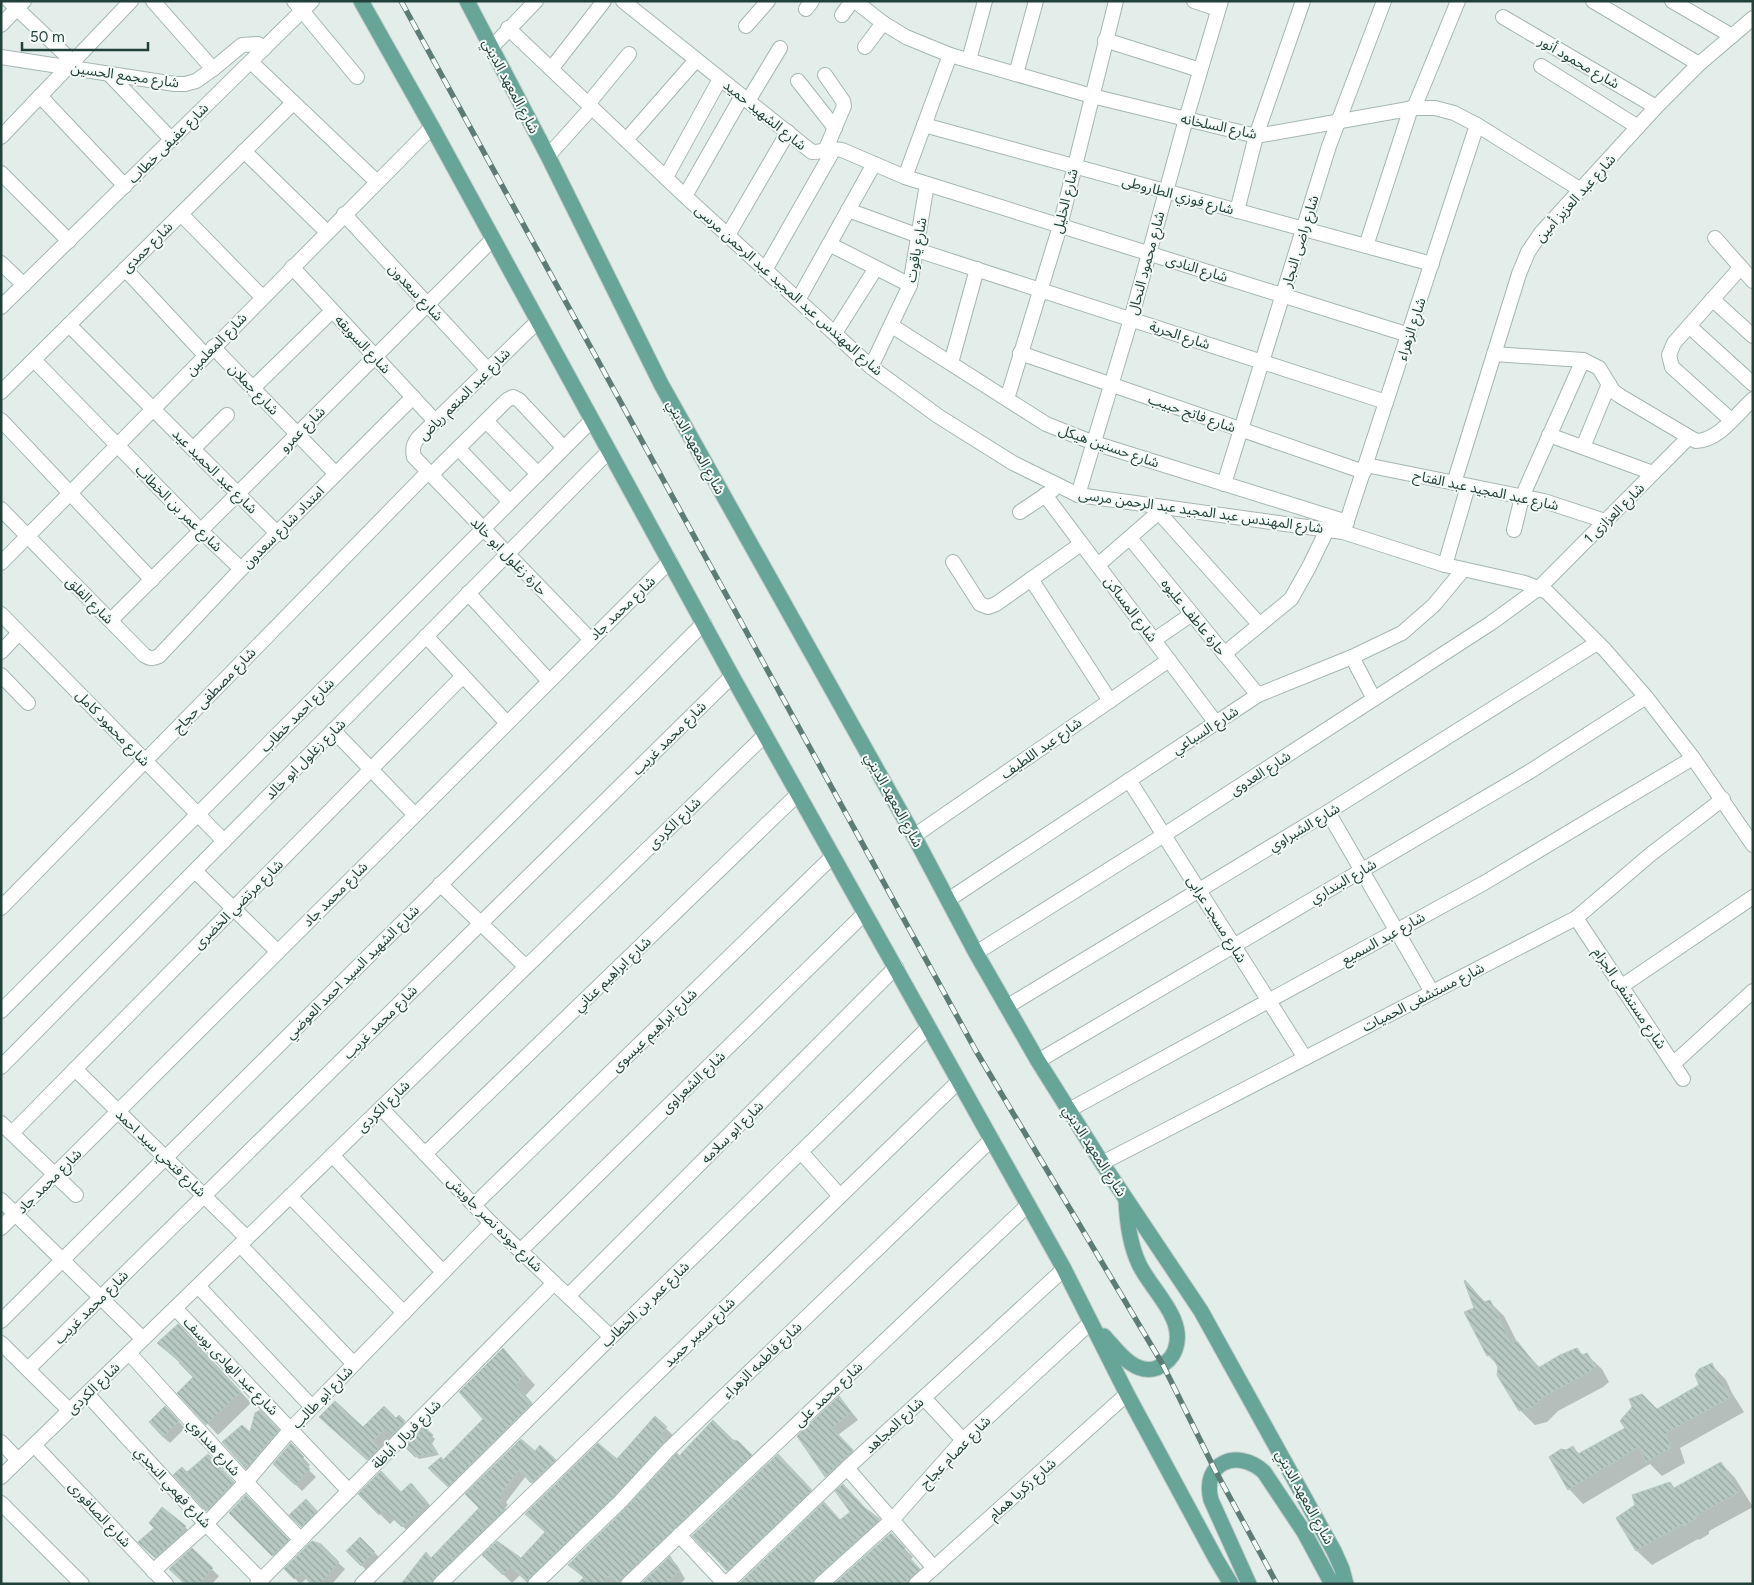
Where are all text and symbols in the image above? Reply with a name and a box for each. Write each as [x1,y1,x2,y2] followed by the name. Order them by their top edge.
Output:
[22,20,149,52] scale bar
[30,28,65,46] text: 50 m
[1533,31,1623,94] street label: شارع محمود أنور
[476,36,543,138] street label: شارع المعهد الديني
[69,59,180,93] street label: شارع مجمع الحسين
[718,77,810,156] street label: شارع الشهيد حميد
[125,100,214,189] street label: شارع عفيفى خطاب
[1179,110,1259,145] street label: شارع السلخانه
[1531,150,1621,247] street label: شارع عبد العزيز أمين
[1049,167,1084,236] street label: شارع الخليل
[1120,172,1236,221] street label: شارع فوزي الطاروطى
[1278,193,1324,291] street label: شارع راضى النجار
[690,201,886,381] street label: شارع المهندس عبد المجيد عبد الرحمن مرسى
[1125,210,1170,317] street label: شارع محمود النحال
[902,216,933,284] street label: شارع ياقوت
[118,218,178,278] street label: شارع حمدى
[1163,251,1230,288] street label: شارع النادى
[383,260,447,326] street label: شارع سعدون
[1393,296,1432,363] street label: شارع الزهراء
[182,309,252,381] street label: شارع المعلمين
[330,311,394,379] street label: شارع السويقه
[1147,318,1212,355] street label: شارع الحرية
[415,345,515,445] street label: شارع عبد المنعم رياض
[223,360,282,420] street label: شارع جملان
[1145,391,1238,438] street label: شارع فاتح حبيب
[661,397,728,498] street label: شارع المعهد الديني
[276,403,330,457] street label: شارع عمرو
[1056,421,1161,474] street label: شارع حسنين هيكل
[167,425,261,519] street label: شارع عبد الحميد عيد
[130,461,226,557] street label: شارع عمر بن الخطاب
[1411,467,1560,516] street label: شارع عبد المجيد عبد الفتاح
[1581,480,1650,549] street label: شارع العزازى 1
[239,483,329,573] street label: امتداد شارع سعدون
[1077,486,1324,539] street label: شارع المهندس عبد المجيد عبد الرحمن مرسى
[467,514,550,599] street label: حارة زغلول ابو خالد
[61,573,117,629] street label: شارع الفلق
[586,573,660,645] street label: شارع محمد جاد
[1099,573,1161,647] street label: شارع المساكن
[1157,575,1230,659] street label: حارة عاطف عليوه
[169,644,261,738] street label: شارع مصطفى حجاج
[257,675,339,757] street label: شارع احمد خطاب
[71,687,153,771] street label: شارع محمود كامل
[629,698,711,780] street label: شارع محمد غريب
[1169,703,1243,760] street label: شارع السباعي
[997,714,1086,784] street label: شارع عبد اللطيف
[261,715,351,805] street label: شارع زغلول ابو خالد
[1227,747,1295,801] street label: شارع العدوى
[859,750,926,851] street label: شارع المعهد الديني
[644,794,706,854] street label: شارع الكردى
[1266,800,1344,857] street label: شارع الشبراوي
[190,856,288,954] street label: شارع مرتضي الخضرى
[1307,856,1381,909] street label: شارع البنداري
[299,858,373,932] street label: شارع محمد جاد
[1181,873,1250,967] street label: شارع مسجد عرابى
[282,902,424,1044] street label: شارع الشهيد السيد احمد العوضي
[1338,908,1429,970] street label: شارع عبد السميع
[570,933,656,1017] street label: شارع ابراهيم عناني
[1588,944,1670,1053] street label: شارع مستشفى الجزام
[1359,959,1488,1037] street label: شارع مستشفى الحميات
[340,982,422,1064] street label: شارع محمد غريب
[608,985,702,1077] street label: شارع ابراهيم عيسوى
[658,1048,730,1119] street label: شارع الشعراوى
[353,1077,415,1137] street label: شارع الكردى
[698,1098,769,1169] street label: شارع ابو سلامه
[1057,1103,1130,1201] street label: شارع المعهد الديني
[110,1106,209,1202] street label: شارع فتحي سيد احمد
[13,1145,87,1219] street label: شارع محمد جاد
[442,1173,546,1277] street label: شارع جوده نصر جاويش
[598,1258,694,1352] street label: شارع عمر بن الخطاب
[51,1267,133,1349] street label: شارع محمد غريب
[660,1294,740,1372] street label: شارع سمير حميد
[178,1314,282,1420] street label: شارع عبد الهادى يوسف
[719,1318,807,1404] street label: شارع فاطمه الزهراء
[791,1358,868,1432] street label: شارع محمد على
[63,1359,125,1419] street label: شارع الكردى
[288,1363,358,1434] street label: شارع ابو طالب
[861,1394,929,1458] street label: شارع المجاهد
[368,1396,446,1474] street label: شارع فريال أباظة
[916,1412,996,1494] street label: شارع عصام عجاج
[182,1415,244,1481] street label: شارع هنداوي
[129,1443,215,1533] street label: شارع فهمي النجدي
[1270,1447,1337,1548] street label: شارع المعهد الديني
[985,1455,1061,1526] street label: شارع زكريا همام
[63,1478,134,1552] street label: شارع الصافورى

